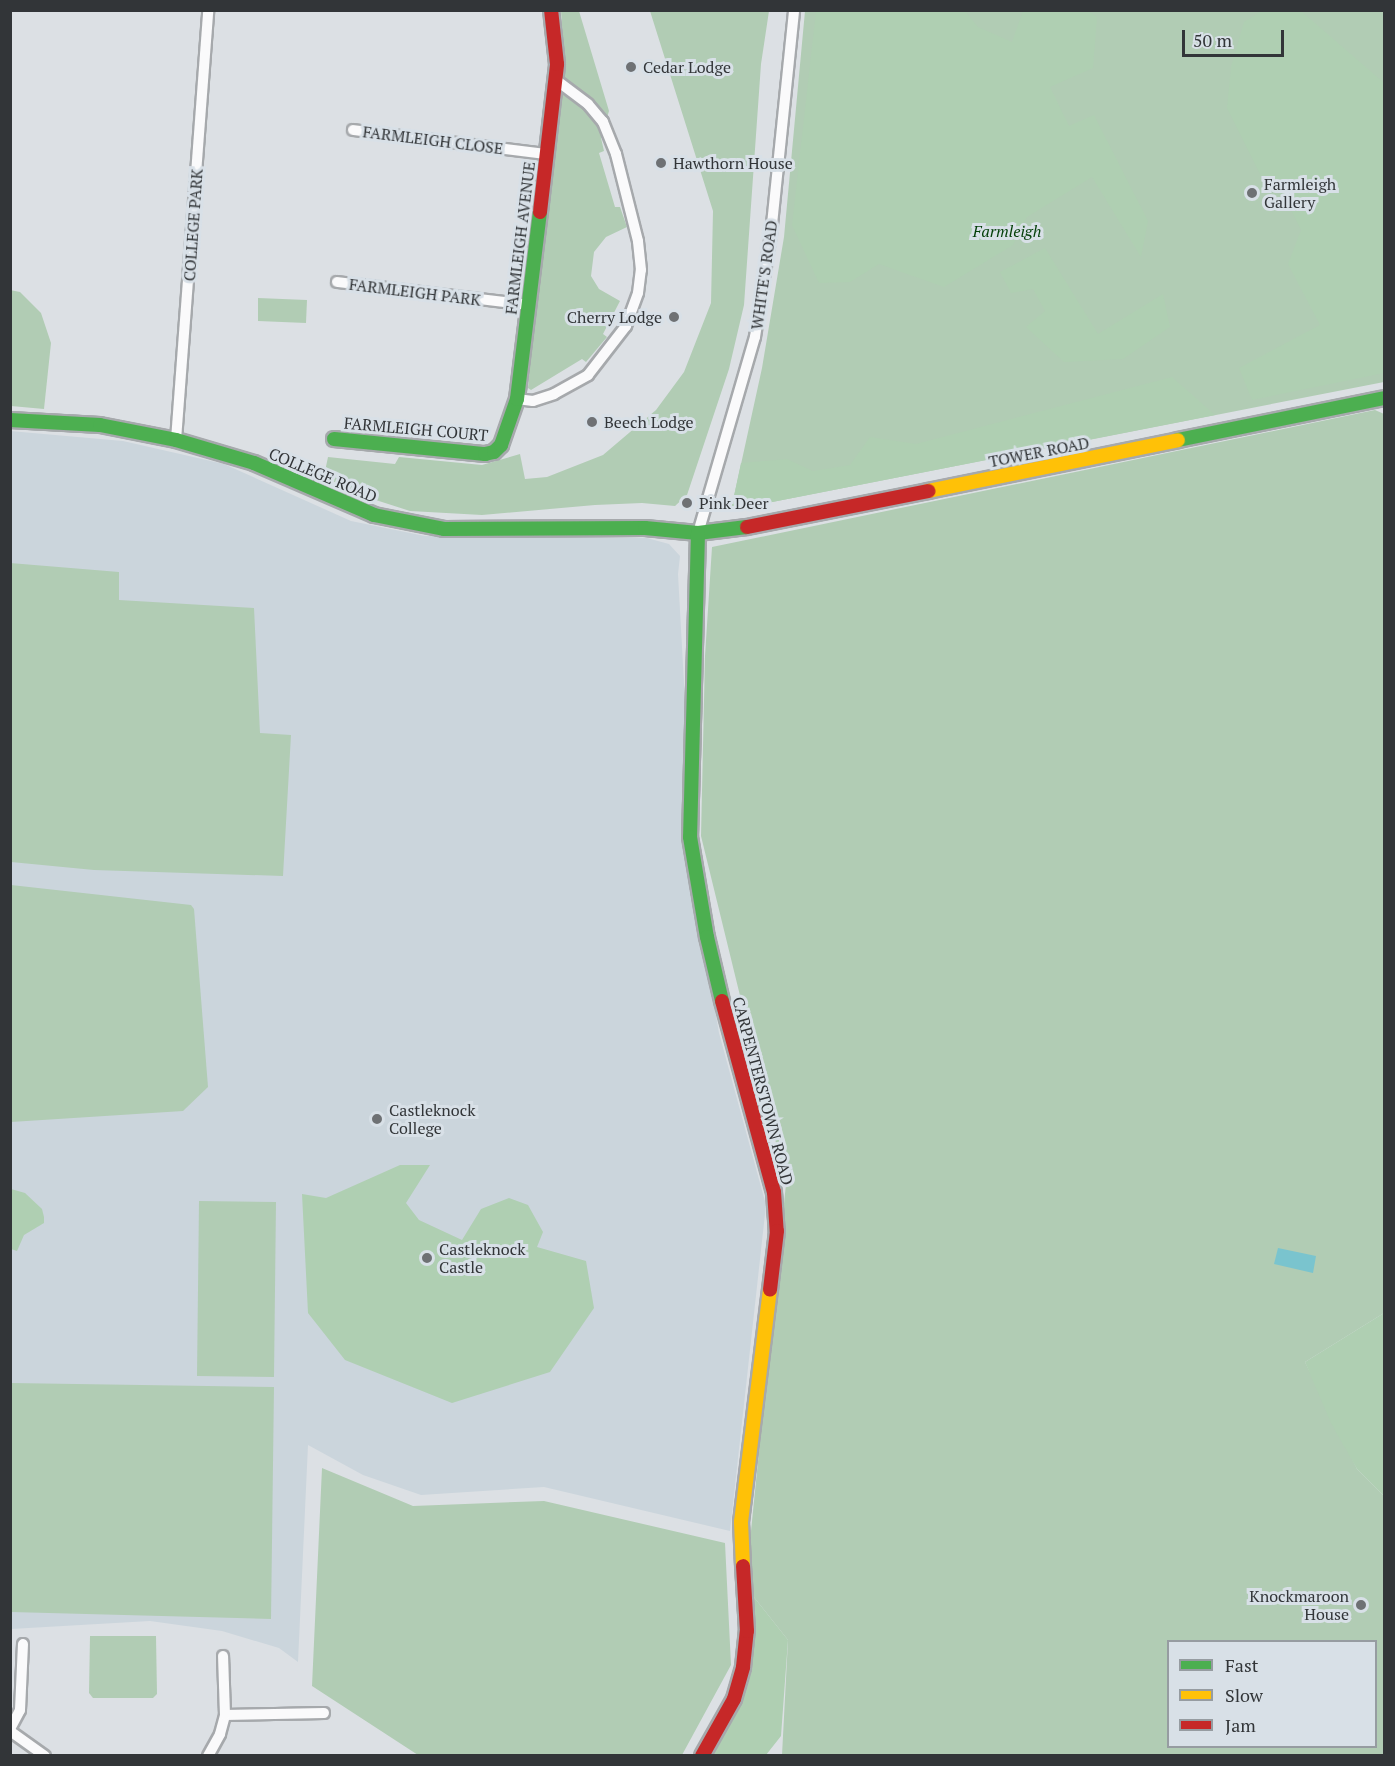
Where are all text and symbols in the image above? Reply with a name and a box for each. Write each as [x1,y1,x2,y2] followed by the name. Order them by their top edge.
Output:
[1185,18,1287,56] scale bar
[1193,28,1232,52] text: 50 m
[643,57,731,77] place label: Cedar Lodge
[624,60,638,74] marker: Cedar Lodge
[362,122,504,158] street label: FARMLEIGH CLOSE
[673,153,793,173] place label: Hawthorn House
[654,156,668,170] marker: Hawthorn House
[501,160,539,316] street label: FARMLEIGH AVENUE
[179,168,207,282] street label: COLLEGE PARK
[1264,174,1336,212] place label: Farmleigh Gallery
[1245,186,1259,200] marker: Farmleigh Gallery
[747,219,781,331] street label: WHITE'S ROAD
[973,221,1041,241] park label: Farmleigh
[348,274,482,310] street label: FARMLEIGH PARK
[567,307,662,327] place label: Cherry Lodge
[667,310,681,324] marker: Cherry Lodge
[604,412,694,432] place label: Beech Lodge
[343,413,489,445] street label: FARMLEIGH COURT
[585,415,599,429] marker: Beech Lodge
[987,433,1091,471] street label: TOWER ROAD
[266,444,380,506] street label: COLLEGE ROAD
[699,493,769,513] place label: Pink Deer
[680,496,694,510] marker: Pink Deer
[729,995,797,1187] street label: CARPENTERSTOWN ROAD
[389,1100,475,1138] place label: Castleknock College
[370,1112,384,1126] marker: Castleknock College
[439,1239,525,1277] place label: Castleknock Castle
[420,1251,434,1265] marker: Castleknock Castle
[1249,1586,1349,1624] place label: Knockmaroon House
[1354,1598,1368,1612] marker: Knockmaroon House
[1167,1640,1377,1748] legend
[1225,1653,1258,1677] text: Fast
[1225,1683,1263,1707] text: Slow
[1225,1713,1256,1737] text: Jam

